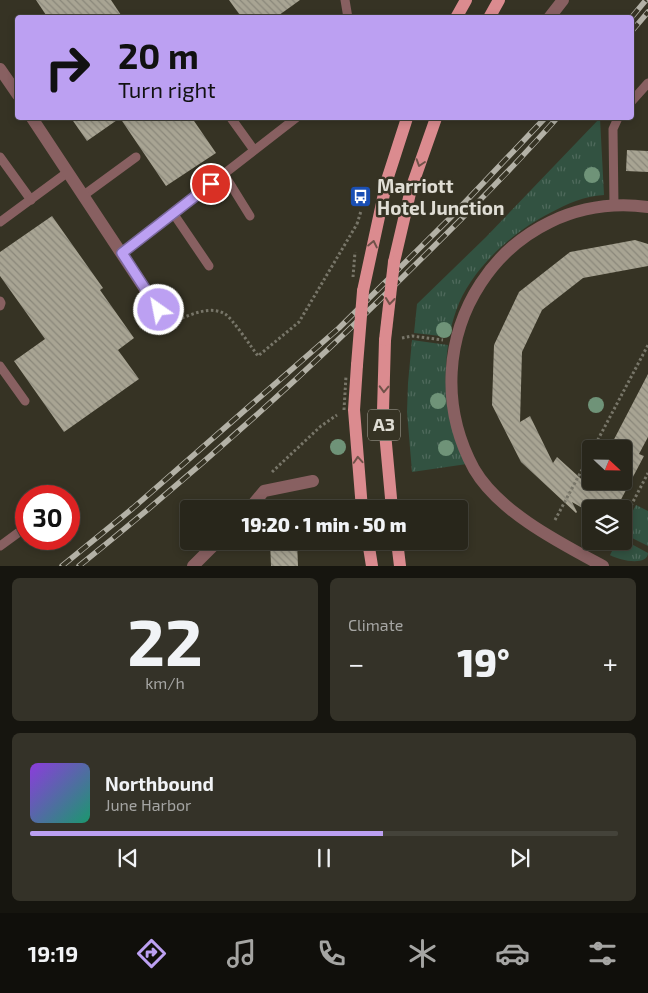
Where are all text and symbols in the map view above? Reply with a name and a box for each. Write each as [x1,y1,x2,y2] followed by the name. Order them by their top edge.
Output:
[118,34,199,76] text: 20 m
[35,35,100,100] icon: right
[118,76,216,102] text: Turn right
[415,159,425,167] one-way arrow
[190,163,232,205] pin
[197,170,225,198] icon: arrive
[377,174,504,219] place label: Marriott Hotel Junction
[349,185,373,209] bus stop icon: Marriott Hotel Junction
[368,239,378,248] one-way arrow
[132,283,184,335] position arrow
[384,298,395,306] one-way arrow
[379,385,389,393] one-way arrow
[368,410,400,440] road number: A3
[582,440,632,490] north arrow
[582,440,632,550] map controls
[353,456,364,464] one-way arrow
[15,485,80,550] speed limit sign: 30
[582,500,632,550] button: layers
[242,513,406,536] text: 19:20 · 1 min · 50 m
[127,601,203,679] text: 22
[348,615,403,634] text: Climate
[457,639,510,685] text: 19°
[348,646,364,680] text: −
[603,646,618,680] text: +
[145,673,185,692] text: km/h
[105,772,214,795] text: Northbound
[105,795,192,814] text: June Harbor
[114,844,142,872] icon: previous
[310,844,338,872] icon: pause
[506,844,534,872] icon: next
[134,936,169,971] icon: directions
[224,936,259,971] icon: music
[314,936,349,971] icon: phone
[405,936,440,971] icon: climate
[495,936,530,971] icon: car
[585,936,620,971] icon: filters
[28,940,78,966] text: 19:19

